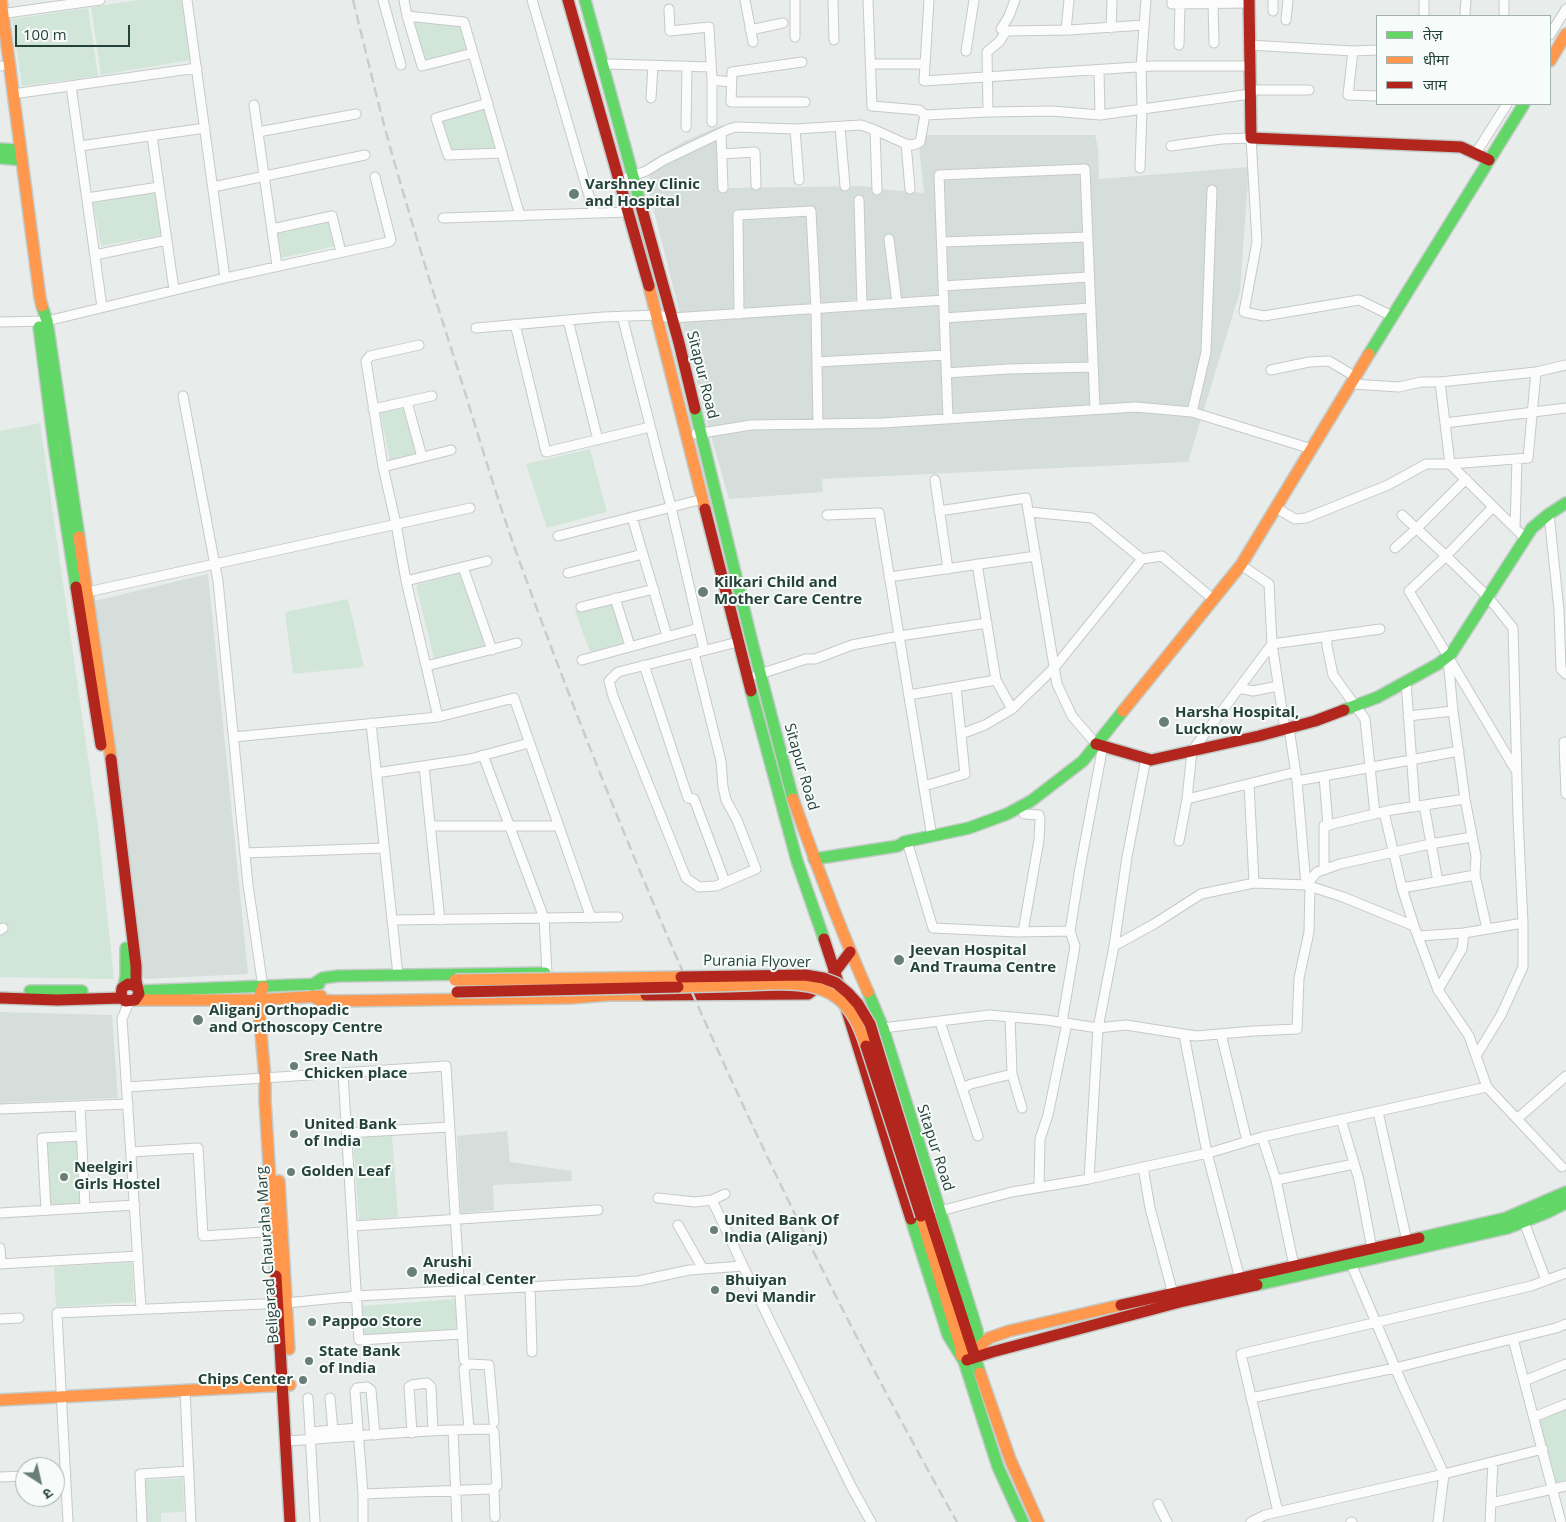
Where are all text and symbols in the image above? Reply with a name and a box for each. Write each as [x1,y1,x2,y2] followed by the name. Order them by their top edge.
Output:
[18,15,132,47] scale bar
[1376,15,1551,105] legend
[23,24,67,44] text: 100 m
[1423,24,1443,44] text: तेज़
[1423,49,1449,69] text: धीमा
[1423,74,1447,94] text: जाम
[585,176,700,211] place label: Varshney Clinic and Hospital
[567,187,581,201] marker: Varshney Clinic and Hospital
[682,329,722,421] street label: Sitapur Road
[714,574,862,609] place label: Kilkari Child and Mother Care Centre
[696,585,710,599] marker: Kilkari Child and Mother Care Centre
[1175,704,1299,739] place label: Harsha Hospital, Lucknow
[1157,715,1171,729] marker: Harsha Hospital, Lucknow
[780,721,822,813] street label: Sitapur Road
[910,942,1056,977] place label: Jeevan Hospital And Trauma Centre
[703,952,811,972] street label: Purania Flyover
[892,953,906,967] marker: Jeevan Hospital And Trauma Centre
[209,1002,383,1037] place label: Aliganj Orthopadic and Orthoscopy Centre
[191,1013,205,1027] marker: Aliganj Orthopadic and Orthoscopy Centre
[304,1048,407,1083] place label: Sree Nath Chicken place
[288,1060,300,1072] marker: Sree Nath Chicken place
[913,1102,957,1194] street label: Sitapur Road
[304,1116,397,1151] place label: United Bank of India
[288,1128,300,1140] marker: United Bank of India
[74,1159,160,1194] place label: Neelgiri Girls Hostel
[301,1163,390,1181] place label: Golden Leaf
[253,1166,283,1344] street label: Beligarad Chauraha Marg
[285,1166,297,1178] marker: Golden Leaf
[58,1171,70,1183] marker: Neelgiri Girls Hostel
[724,1212,838,1247] place label: United Bank Of India (Aliganj)
[708,1224,720,1236] marker: United Bank Of India (Aliganj)
[423,1254,536,1289] place label: Arushi Medical Center
[405,1265,419,1279] marker: Arushi Medical Center
[725,1272,816,1307] place label: Bhuiyan Devi Mandir
[709,1284,721,1296] marker: Bhuiyan Devi Mandir
[322,1313,422,1331] place label: Pappoo Store
[306,1316,318,1328] marker: Pappoo Store
[319,1343,400,1378] place label: State Bank of India
[303,1355,315,1367] marker: State Bank of India
[198,1371,293,1389] place label: Chips Center
[297,1374,309,1386] marker: Chips Center
[15,1457,65,1507] north arrow
[40,1484,57,1504] text: उ

